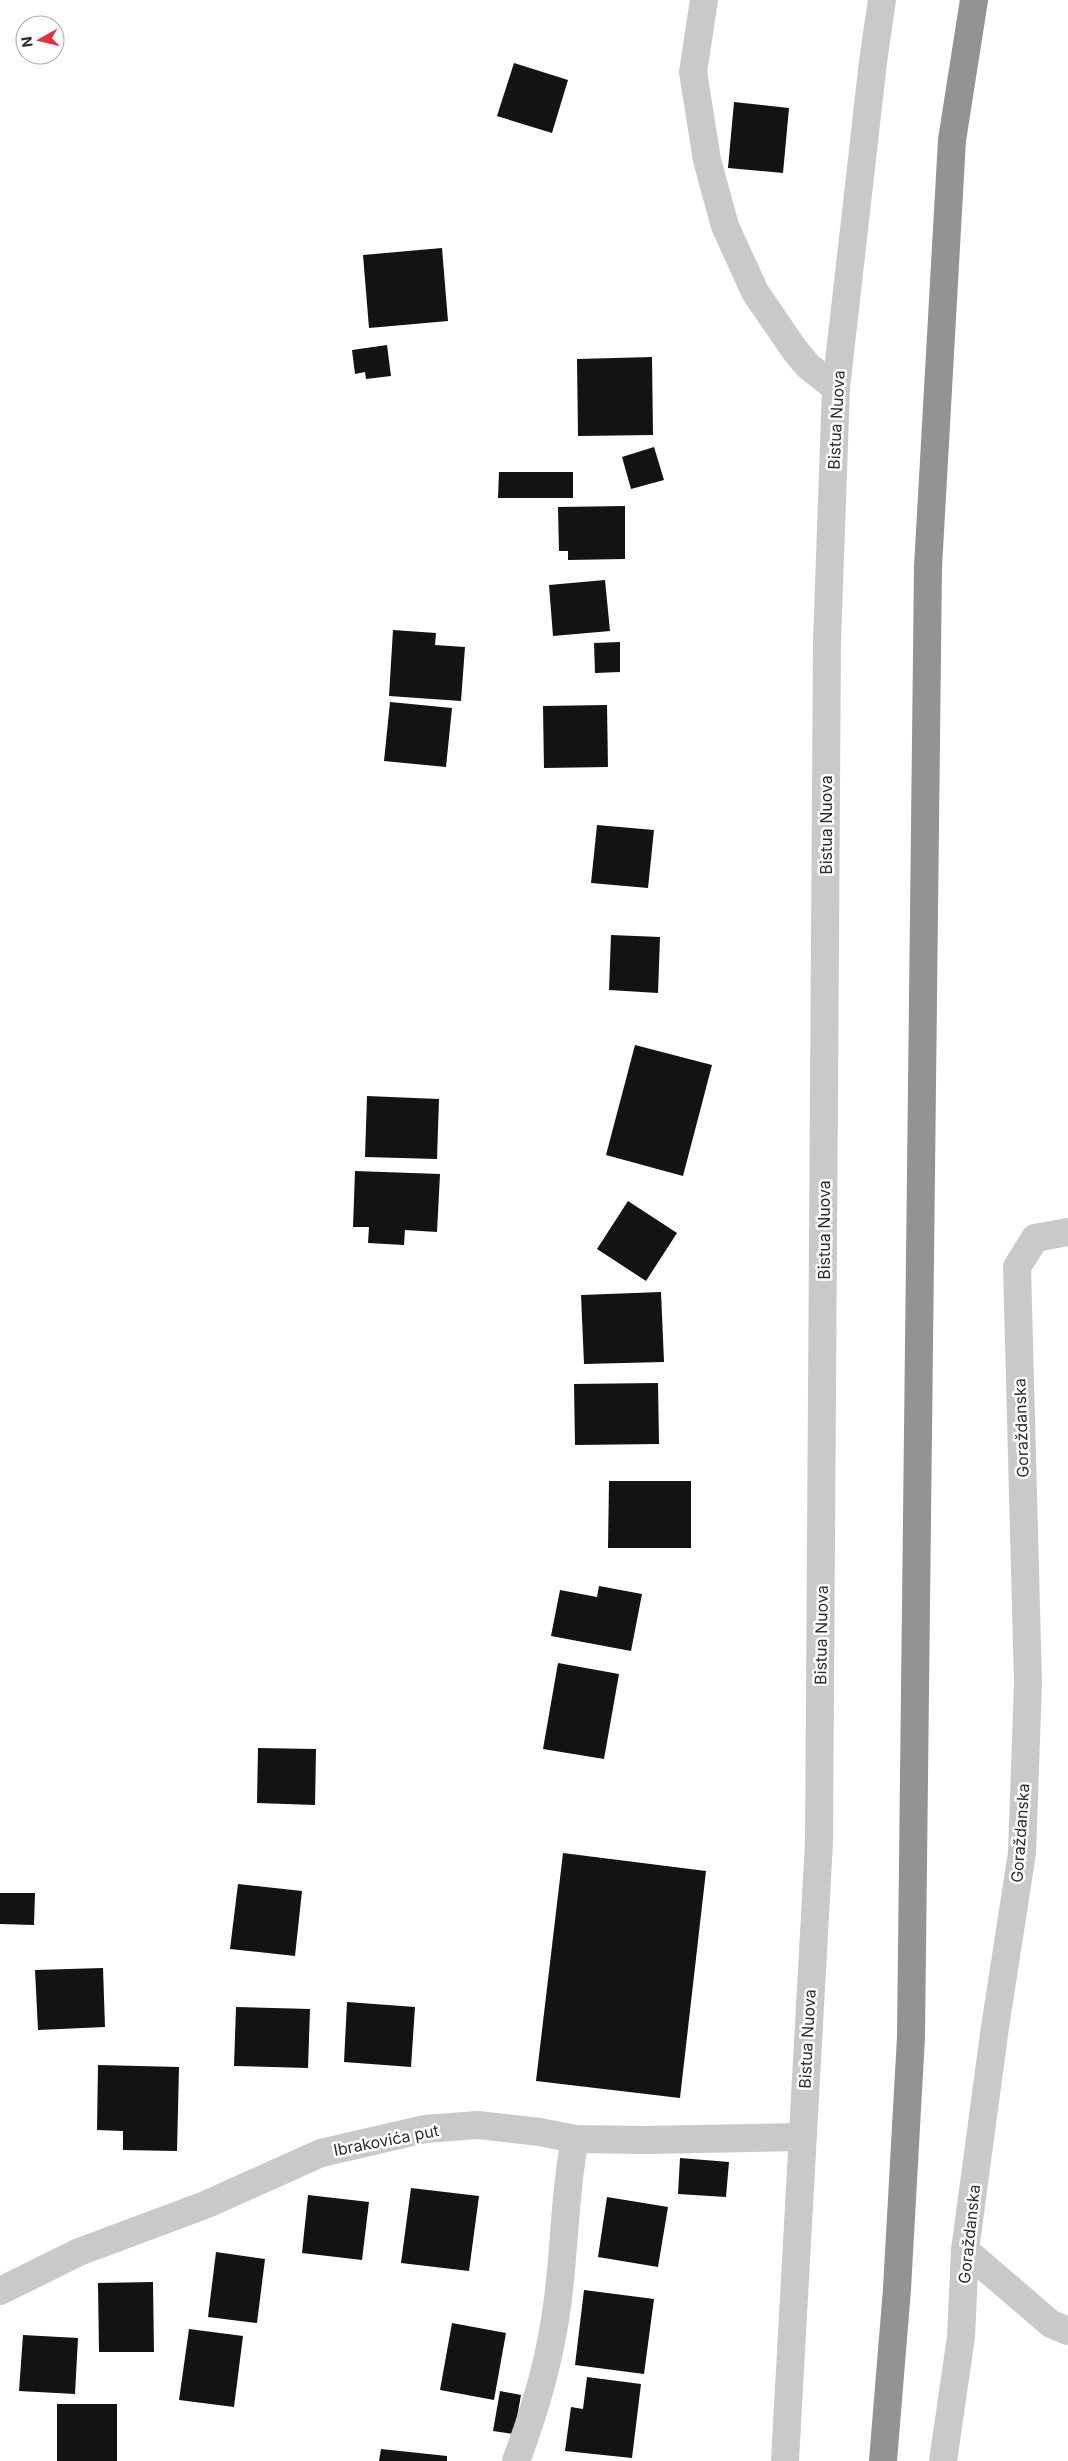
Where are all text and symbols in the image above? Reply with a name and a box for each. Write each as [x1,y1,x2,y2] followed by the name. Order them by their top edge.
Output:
[15,15,65,65] north arrow
[17,35,36,48] text: N
[823,370,849,470] street label: Bistua Nuova
[816,775,836,875] street label: Bistua Nuova
[814,1180,834,1280] street label: Bistua Nuova
[1009,1378,1033,1478] street label: Goraždanska
[810,1585,832,1685] street label: Bistua Nuova
[1007,1783,1033,1883] street label: Goraždanska
[794,1989,820,2089] street label: Bistua Nuova
[332,2120,440,2160] street label: Ibrakovića put
[954,2183,984,2285] street label: Goraždanska

